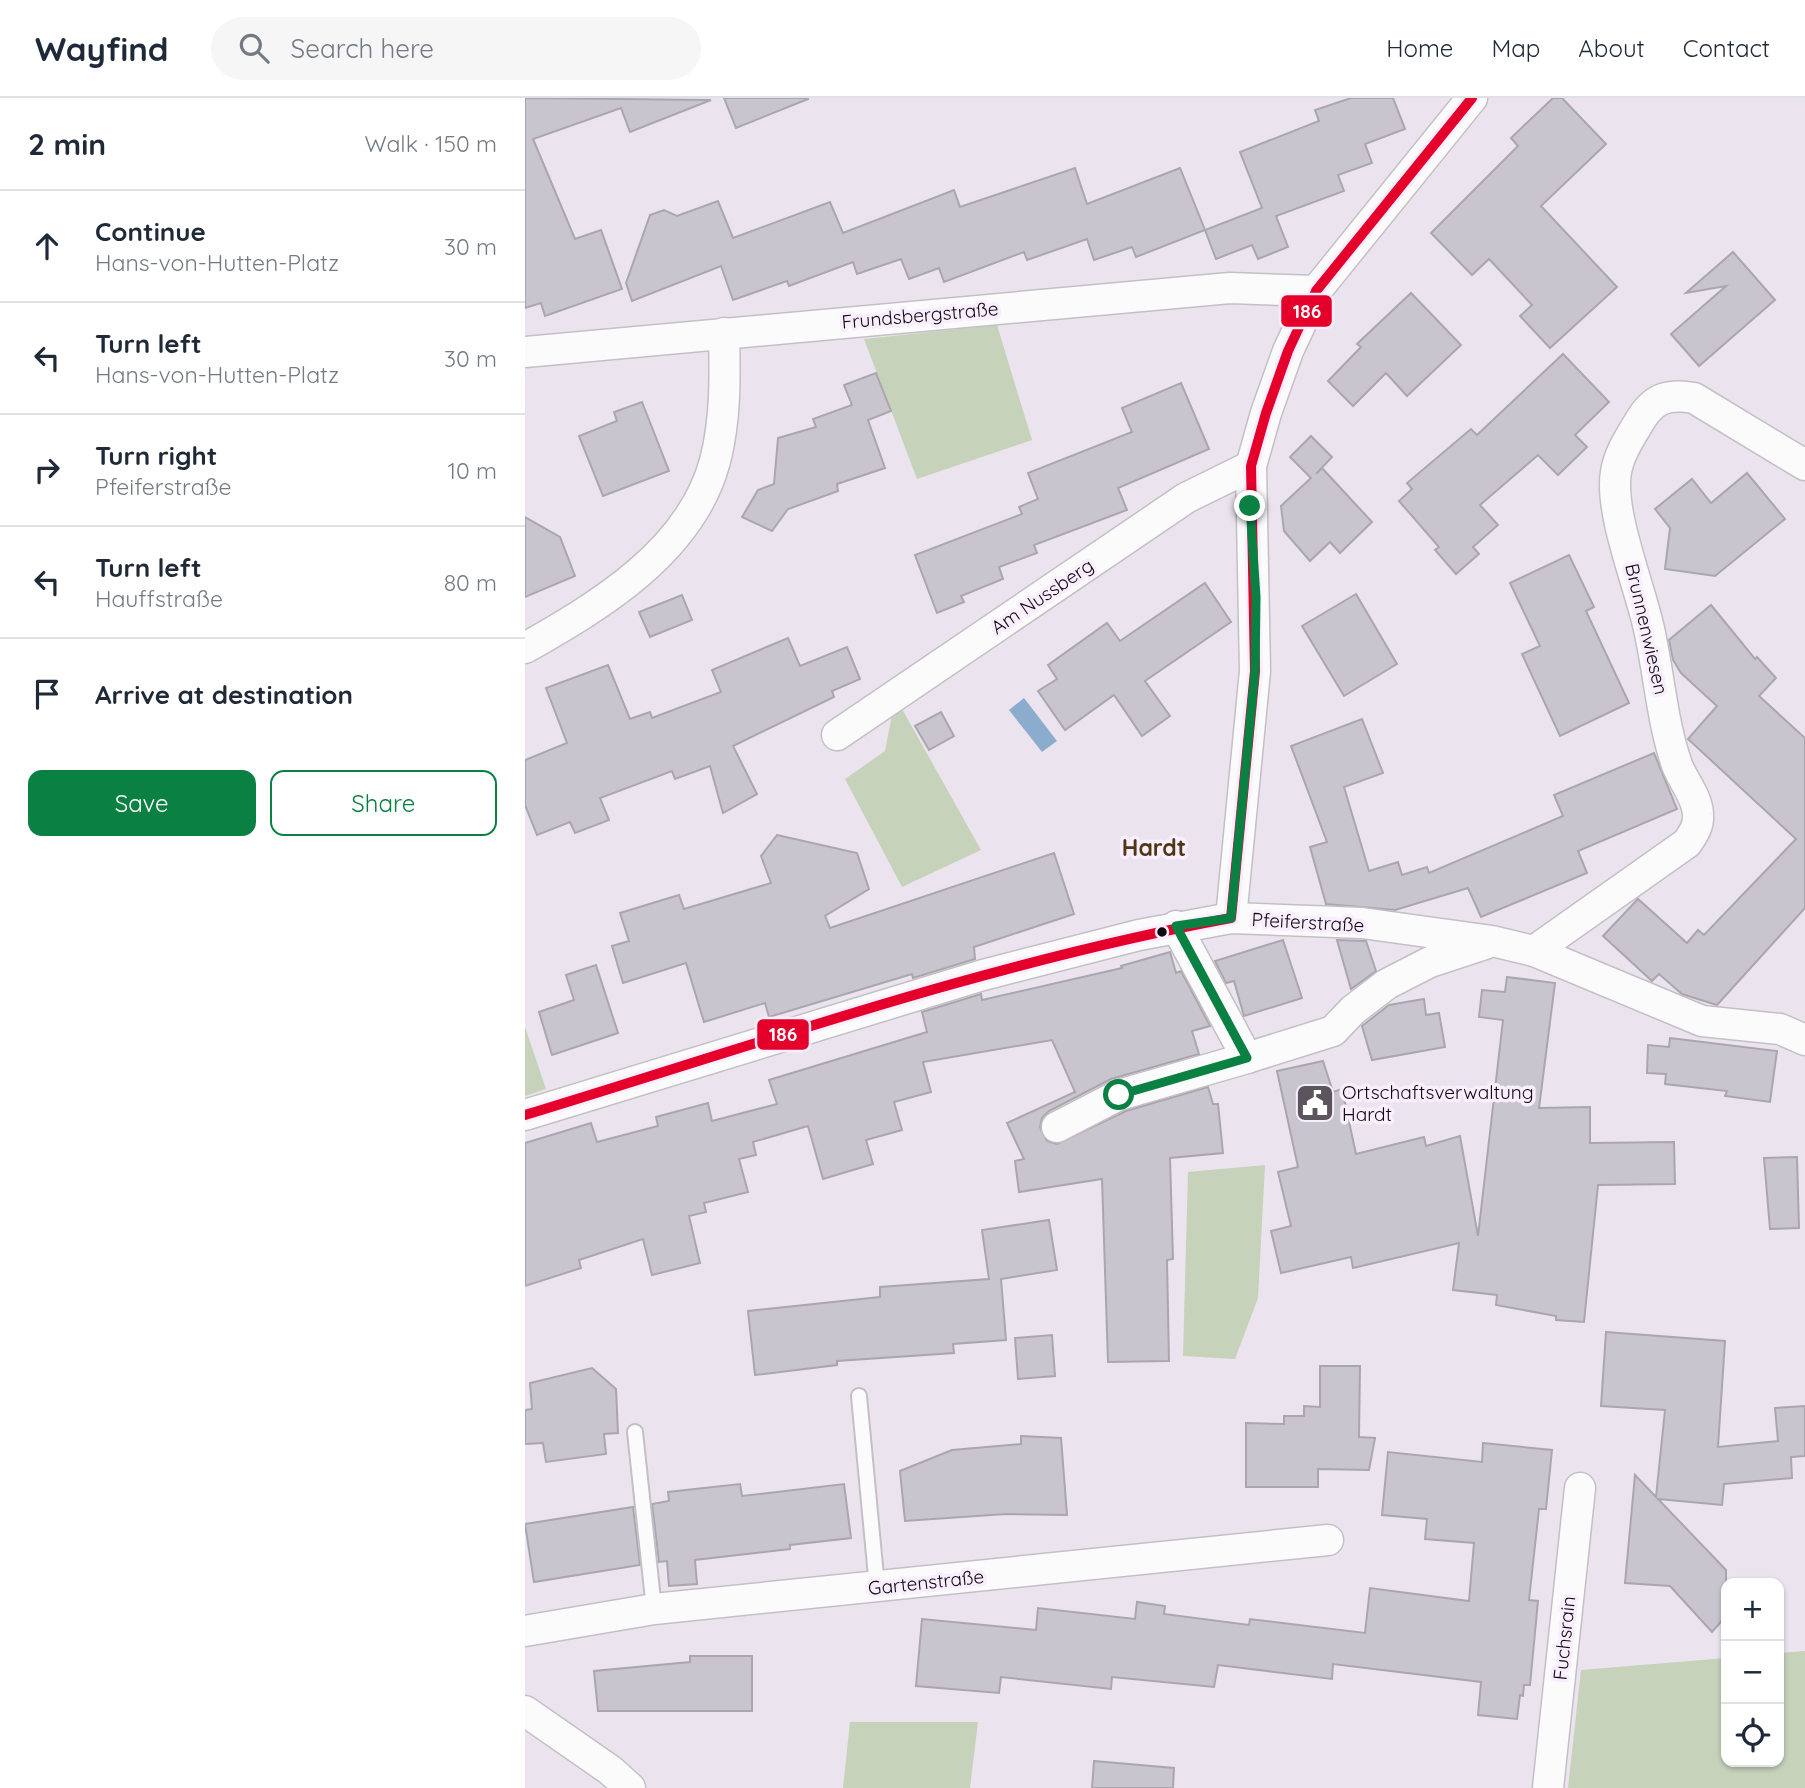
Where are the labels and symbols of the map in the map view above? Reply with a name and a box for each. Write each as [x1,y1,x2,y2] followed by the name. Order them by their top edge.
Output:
[1280,294,1333,328] line badge: 186
[841,296,999,334] street label: Frundsbergstraße
[1293,299,1321,323] text: 186
[1234,490,1265,521] route end
[986,553,1098,639] street label: Am Nussberg
[1620,561,1674,697] street label: Brunnenwiesen
[1122,833,1186,862] district label: Hardt
[1251,907,1365,937] street label: Pfeiferstraße
[1155,925,1169,939] unlabelled marker
[756,1018,810,1051] line badge: 186
[769,1022,797,1046] text: 186
[1103,1079,1134,1110] route start
[1342,1080,1534,1126] place label: Ortschaftsverwaltung Hardt
[1294,1082,1336,1124] public building icon: Ortschaftsverwaltung Hardt
[867,1564,985,1600] street label: Gartenstraße
[1548,1595,1580,1681] street label: Fuchsrain

